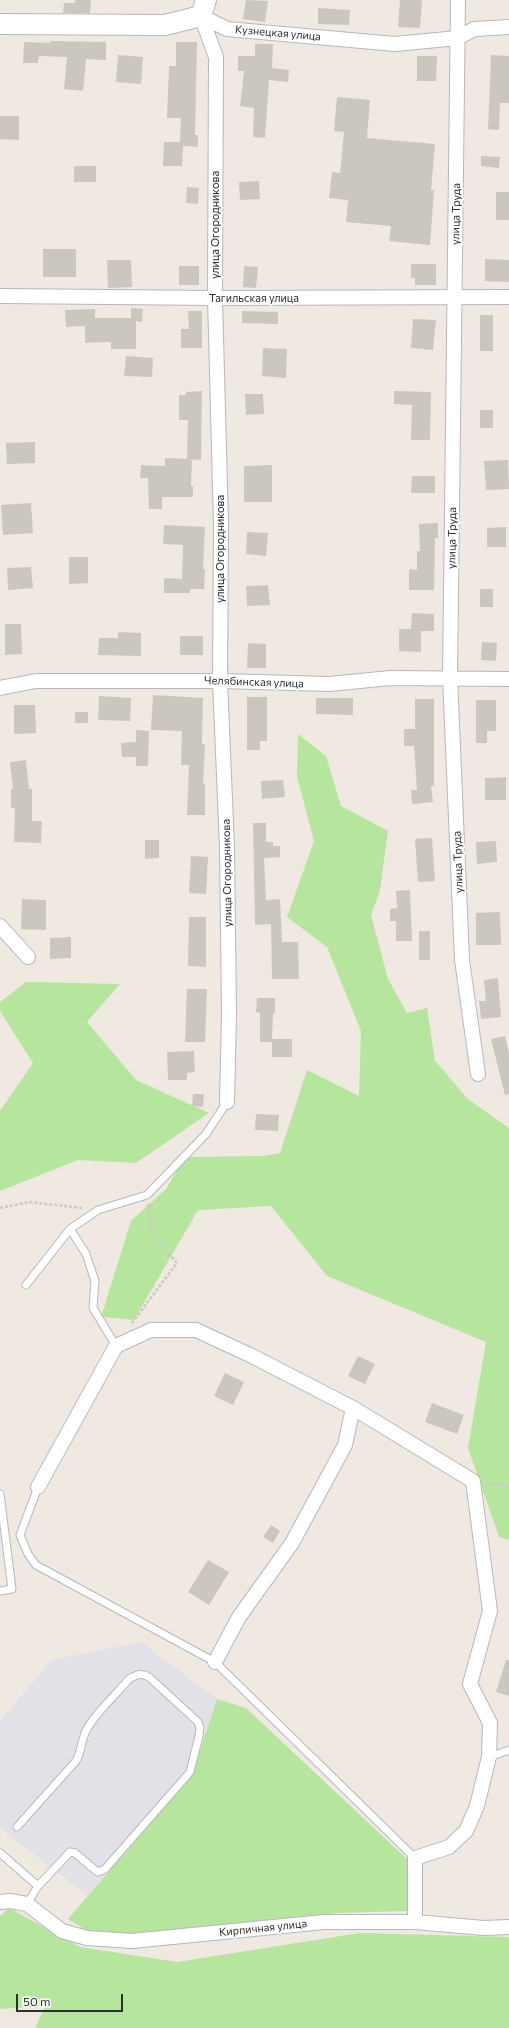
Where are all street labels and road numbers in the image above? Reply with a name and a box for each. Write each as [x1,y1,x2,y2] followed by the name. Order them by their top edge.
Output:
[235,23,321,43] street label: Кузнецкая улица
[208,171,222,279] street label: улица Огородникова
[449,183,463,245] street label: улица Труда
[209,291,299,305] street label: Тагильская улица
[213,495,227,603] street label: улица Огородникова
[445,507,459,569] street label: улица Труда
[204,674,304,690] street label: Челябинская улица
[219,819,235,927] street label: улица Огородникова
[450,831,466,893] street label: улица Труда
[218,1917,308,1939] street label: Кирпичная улица

